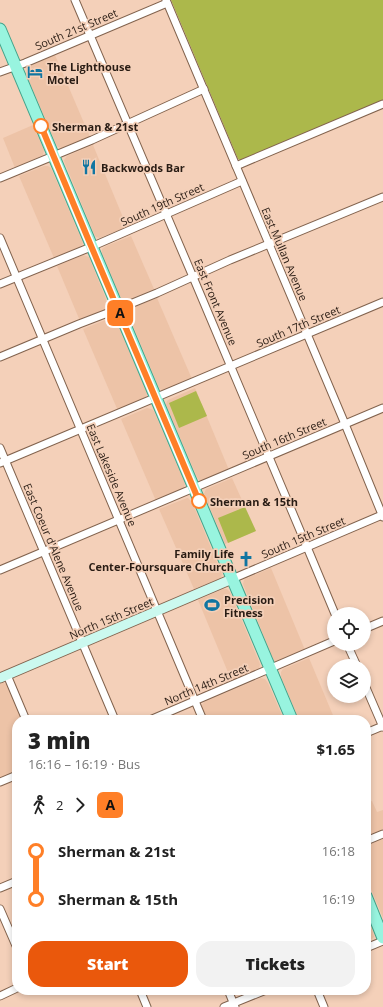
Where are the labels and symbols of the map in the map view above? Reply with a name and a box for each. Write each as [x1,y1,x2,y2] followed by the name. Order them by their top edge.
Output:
[32,5,120,53] street label: South 21st Street
[47,59,131,87] place label: The Lighthouse Motel
[26,63,44,81] hotel icon: The Lighthouse Motel
[33,118,49,134] marker: Sherman & 21st
[52,119,138,134] place label: Sherman & 21st
[80,158,98,176] restaurant icon: Backwoods Bar
[101,160,185,175] place label: Backwoods Bar
[118,179,206,229] street label: South 19th Street
[258,205,312,303] street label: East Mullan Avenue
[191,256,241,348] street label: East Front Avenue
[107,300,133,326] line badge: A
[254,302,342,350] street label: South 17th Street
[240,414,328,462] street label: South 16th Street
[84,421,140,529] street label: East Lakeside Avenue
[20,481,88,613] street label: East Coeur d'Alene Avenue
[191,493,207,509] marker: Sherman & 15th
[210,494,298,509] place label: Sherman & 15th
[259,513,347,561] street label: South 15th Street
[88,546,235,574] place label: Family Life Center-Foursquare Church
[237,550,255,568] church icon: Family Life Center-Foursquare Church
[224,592,274,620] place label: Precision Fitness
[67,594,155,642] street label: North 15th Street
[203,596,221,614] sports icon: Precision Fitness
[162,660,250,708] street label: North 14th Street

